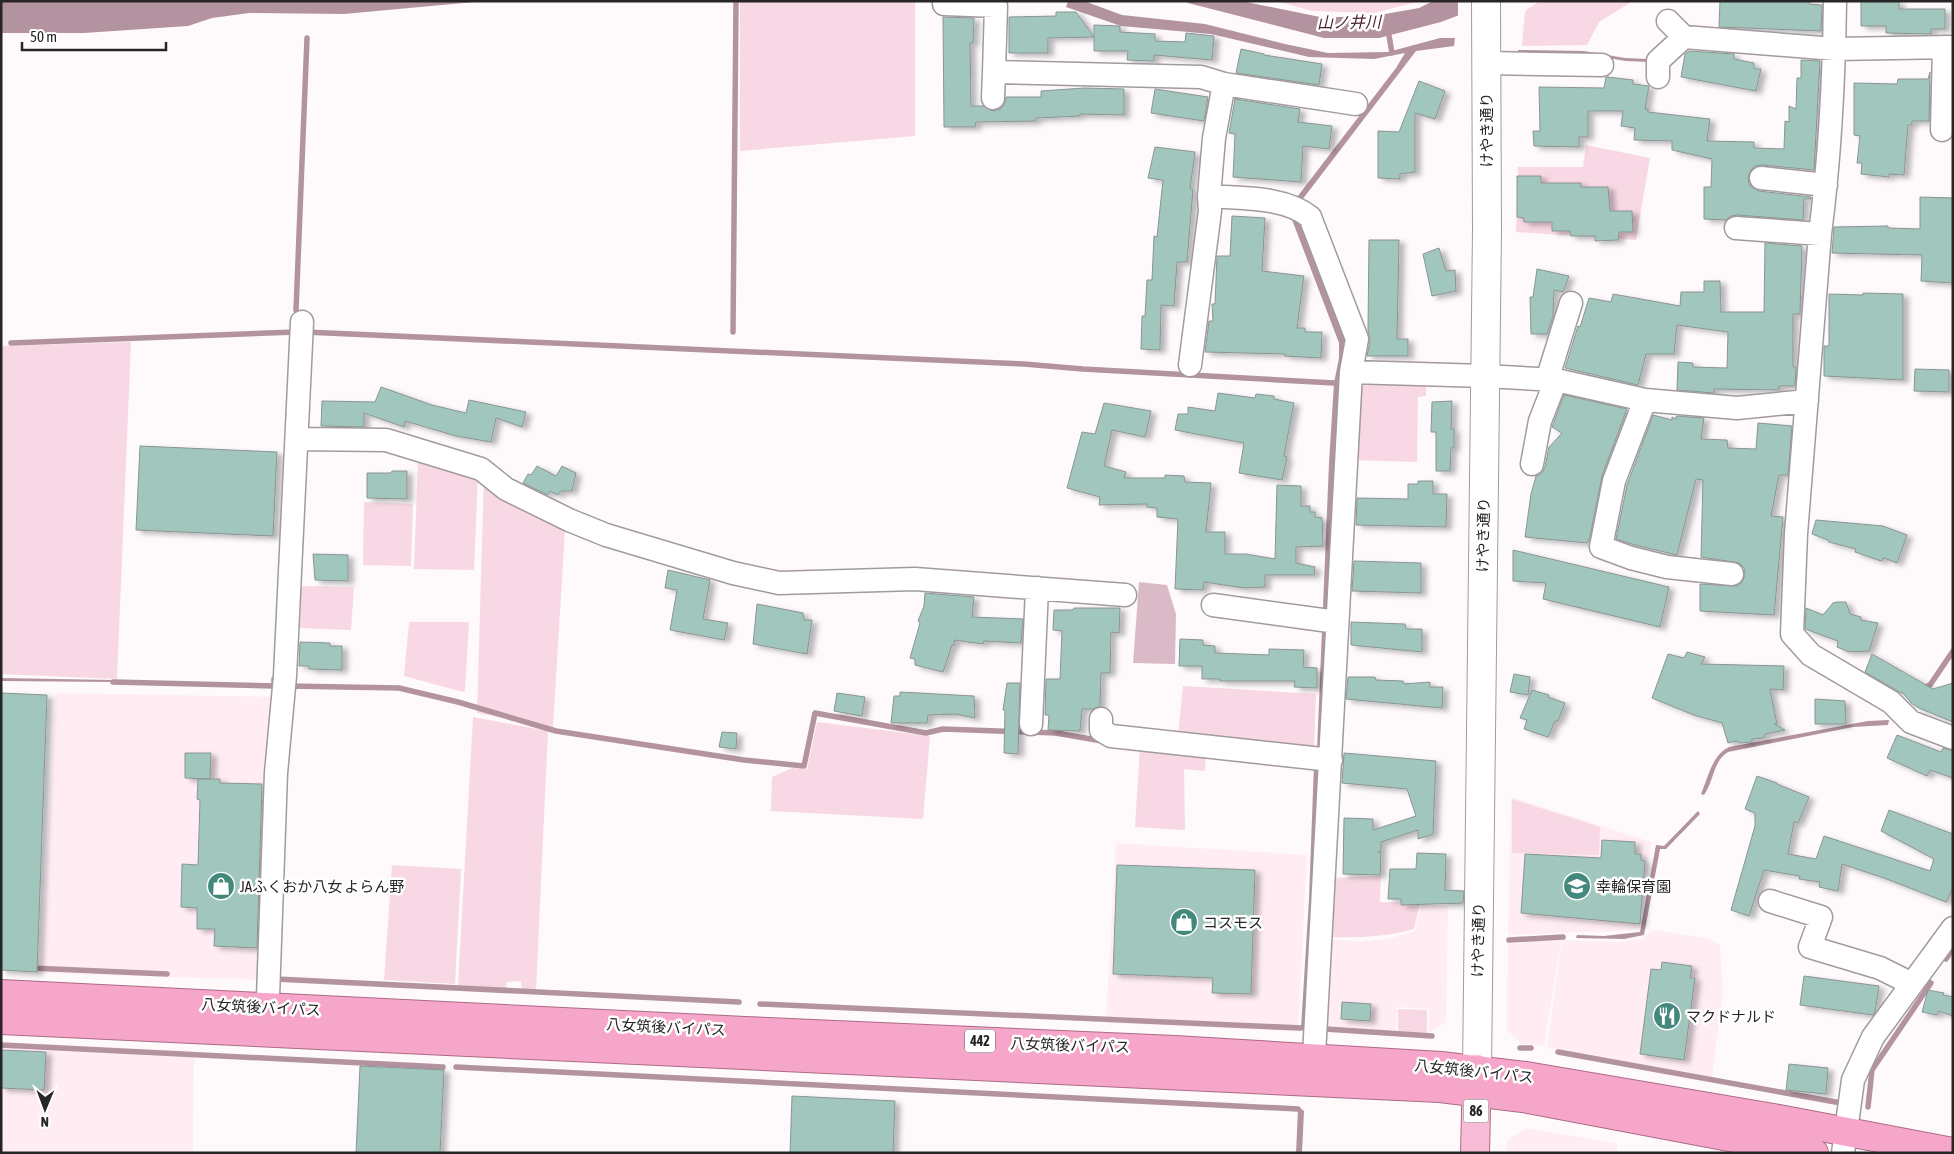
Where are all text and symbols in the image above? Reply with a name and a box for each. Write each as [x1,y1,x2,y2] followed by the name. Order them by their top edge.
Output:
[1317,12,1383,32] water label: 山ノ井川
[22,20,166,52] scale bar
[30,28,57,45] text: 50 m
[1478,92,1495,168] street label: けやき通り
[1474,497,1492,573] street label: けやき通り
[206,871,236,901] shop icon: JAふくおか八女 よらん野
[1562,871,1592,901] school or university icon: 幸輪保育園
[240,878,404,895] place label: JAふくおか八女 よらん野
[1596,878,1671,895] place label: 幸輪保育園
[1469,902,1487,978] street label: けやき通り
[1169,907,1199,937] shop icon: コスモス
[1203,914,1263,931] place label: コスモス
[201,995,321,1019] street label: 八女筑後バイパス
[1652,1001,1682,1031] restaurant icon: マクドナルド
[1686,1008,1776,1025] place label: マクドナルド
[606,1015,726,1039] street label: 八女筑後バイパス
[965,1030,995,1052] road number: 442
[1010,1034,1130,1056] street label: 八女筑後バイパス
[1414,1056,1534,1086] street label: 八女筑後バイパス
[20,1084,70,1134] north arrow
[1464,1100,1488,1122] road number: 86
[41,1114,49,1130] text: N

